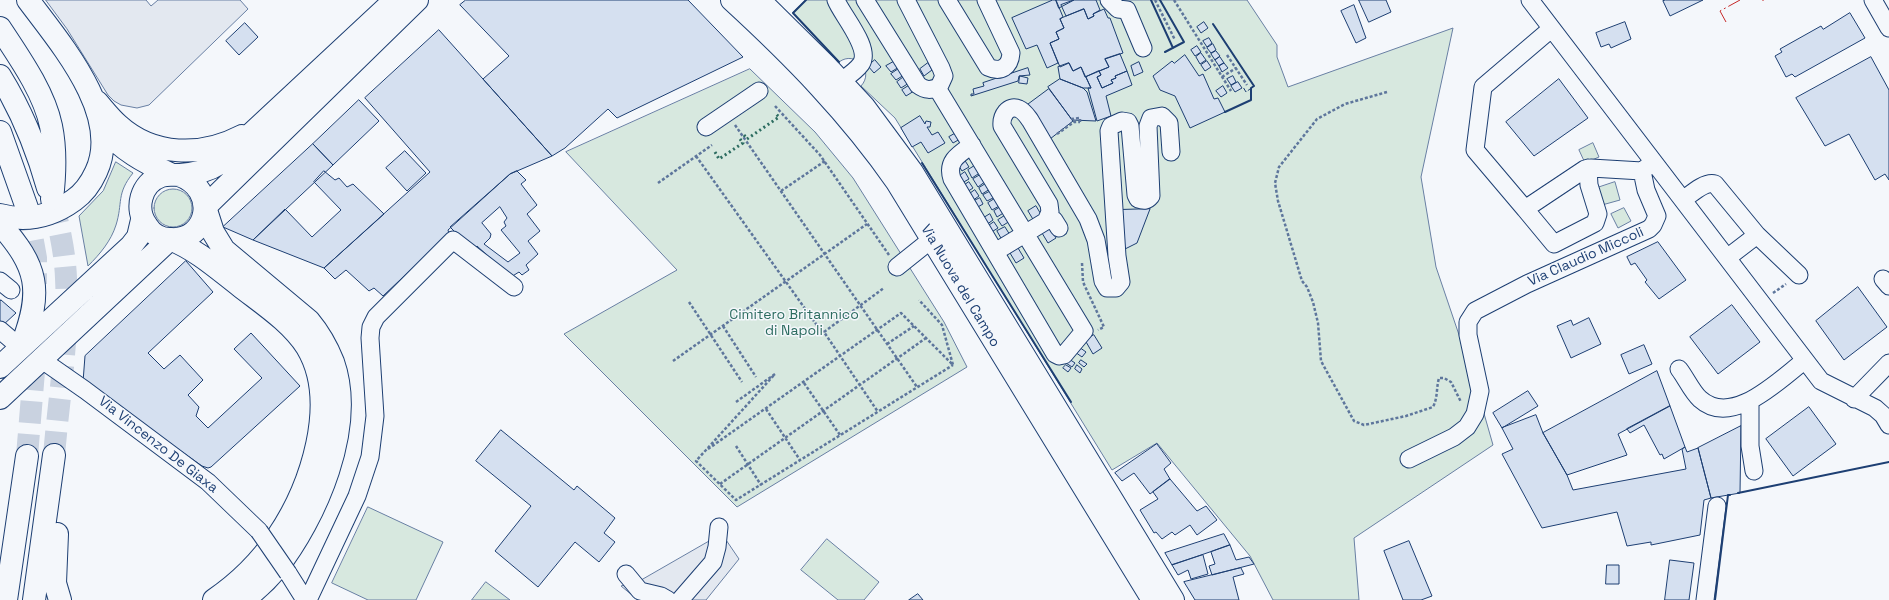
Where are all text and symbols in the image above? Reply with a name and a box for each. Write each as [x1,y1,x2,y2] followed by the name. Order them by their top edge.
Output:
[917,222,1003,350] street label: Via Nuova del Campo
[1525,224,1647,290] street label: Via Claudio Miccoli
[729,307,859,340] park label: Cimitero Britannico di Napoli
[95,393,221,497] street label: Via Vincenzo De Giaxa

